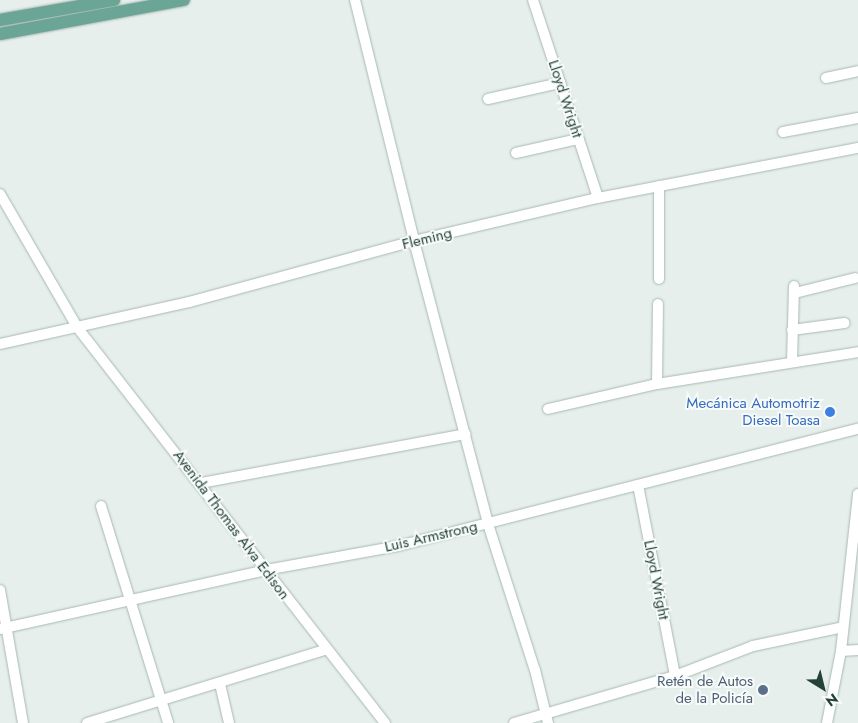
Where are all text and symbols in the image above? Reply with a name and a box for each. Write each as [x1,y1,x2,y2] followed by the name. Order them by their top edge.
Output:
[544,58,586,140] street label: Lloyd Wright
[400,224,454,254] street label: Fleming
[686,394,820,429] place label: Mecánica Automotriz Diesel Toasa
[824,406,836,418] marker: Mecánica Automotriz Diesel Toasa
[169,447,293,603] street label: Avenida Thomas Alva Edison
[383,518,479,556] street label: Luis Armstrong
[639,539,673,621] street label: Lloyd Wright
[798,663,848,713] north arrow
[657,672,753,707] place label: Retén de Autos de la Policía
[757,684,769,696] marker: Retén de Autos de la Policía
[821,689,842,711] text: N

